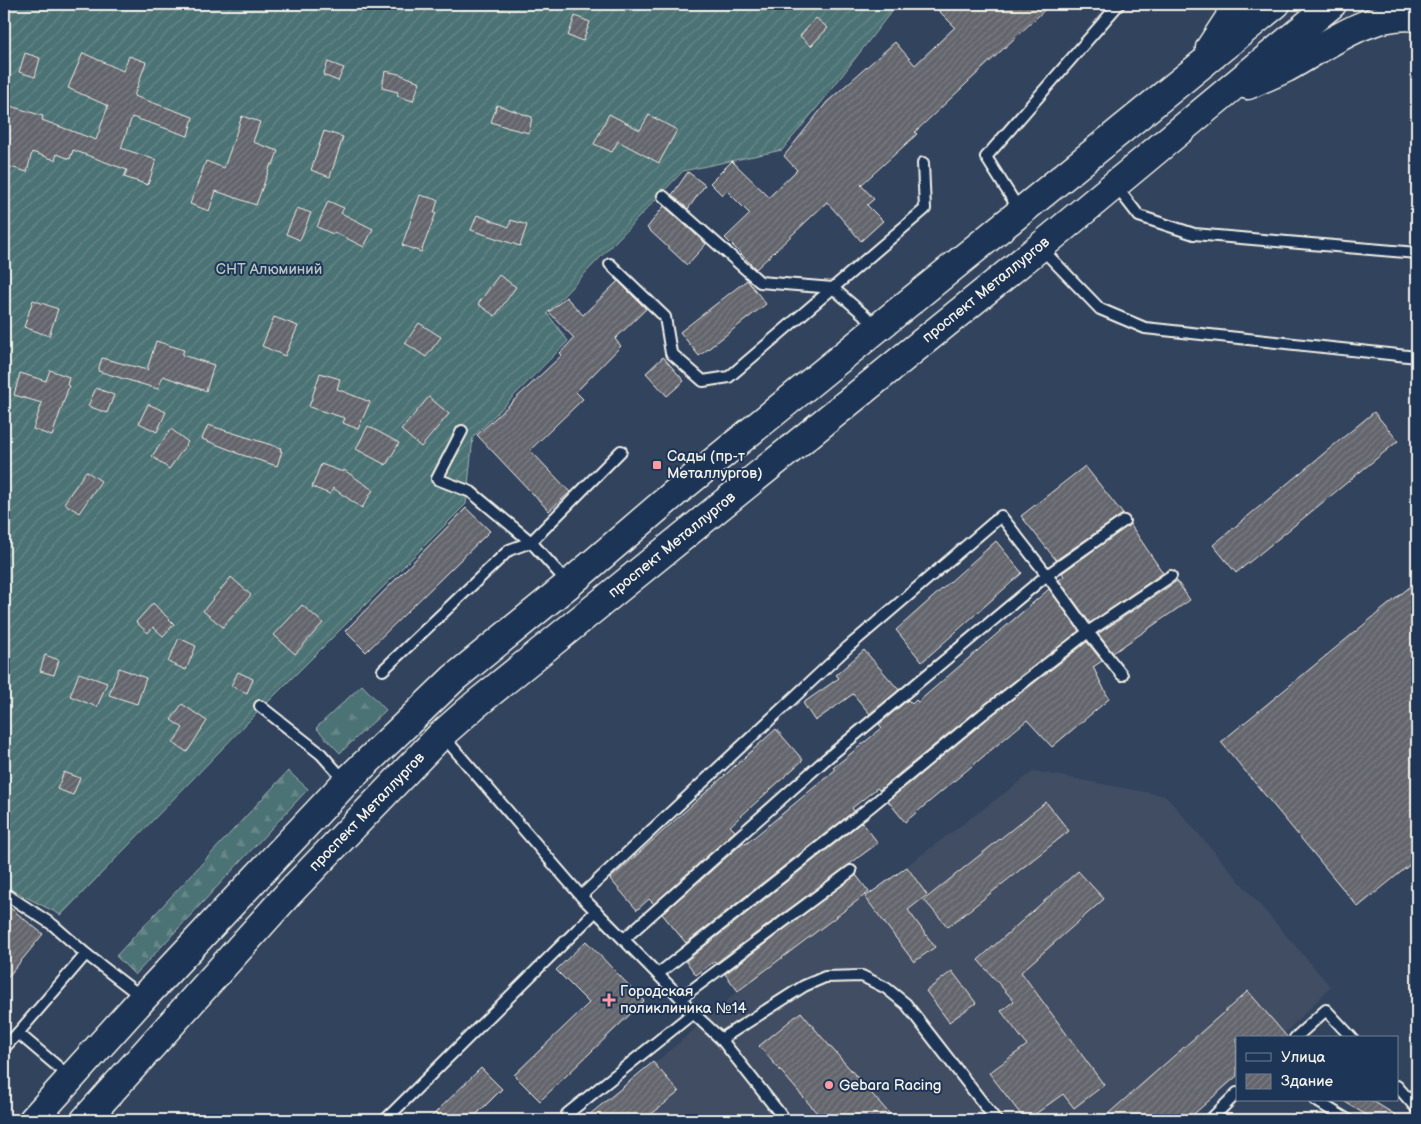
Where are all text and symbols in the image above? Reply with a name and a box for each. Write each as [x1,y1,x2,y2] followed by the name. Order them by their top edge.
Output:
[918,233,1054,347] street label: проспект Металлургов
[216,260,322,279] park label: СНТ Алюминий
[667,447,763,483] place label: Сады (пр-т Металлургов)
[651,459,663,471] marker: Сады (пр-т Металлургов)
[604,488,740,602] street label: проспект Металлургов
[305,748,429,876] street label: проспект Металлургов
[620,982,747,1018] place label: Городская поликлиника №14
[602,993,616,1007] marker: Городская поликлиника №14
[1236,1036,1398,1102] legend
[1281,1048,1326,1067] text: Улица
[1281,1072,1333,1091] text: Здание
[839,1076,942,1095] place label: Gebara Racing
[823,1079,835,1091] marker: Gebara Racing

